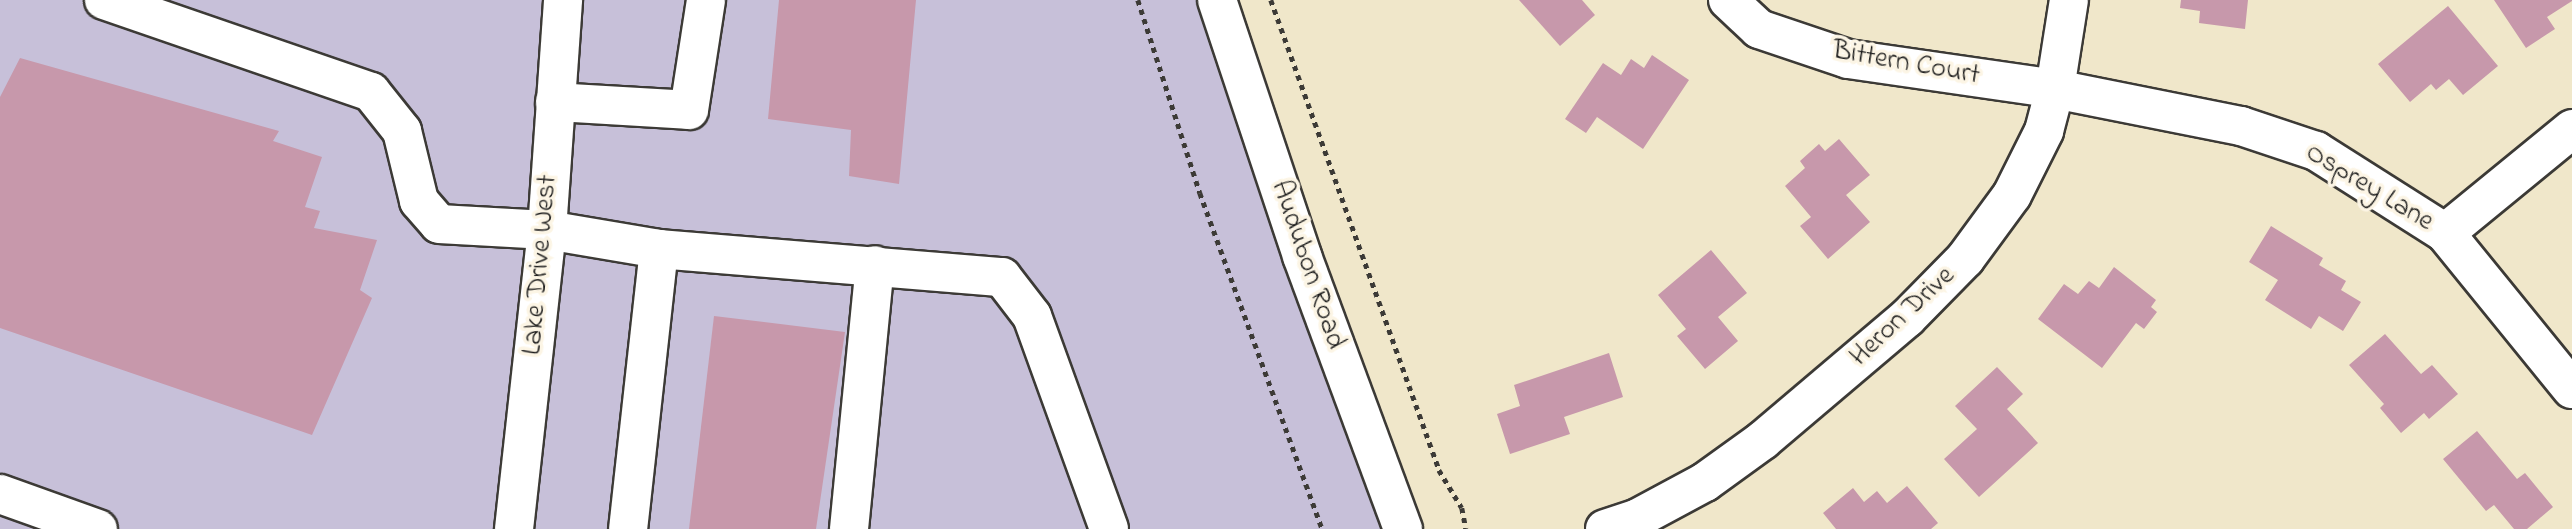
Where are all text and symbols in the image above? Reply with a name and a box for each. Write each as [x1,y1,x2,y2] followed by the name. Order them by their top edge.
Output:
[1830,35,1982,93] street label: Bittern Court
[2299,137,2439,239] street label: Osprey Lane
[516,174,566,356] street label: Lake Drive West
[1262,176,1352,354] street label: Audubon Road
[1844,260,1962,374] street label: Heron Drive

